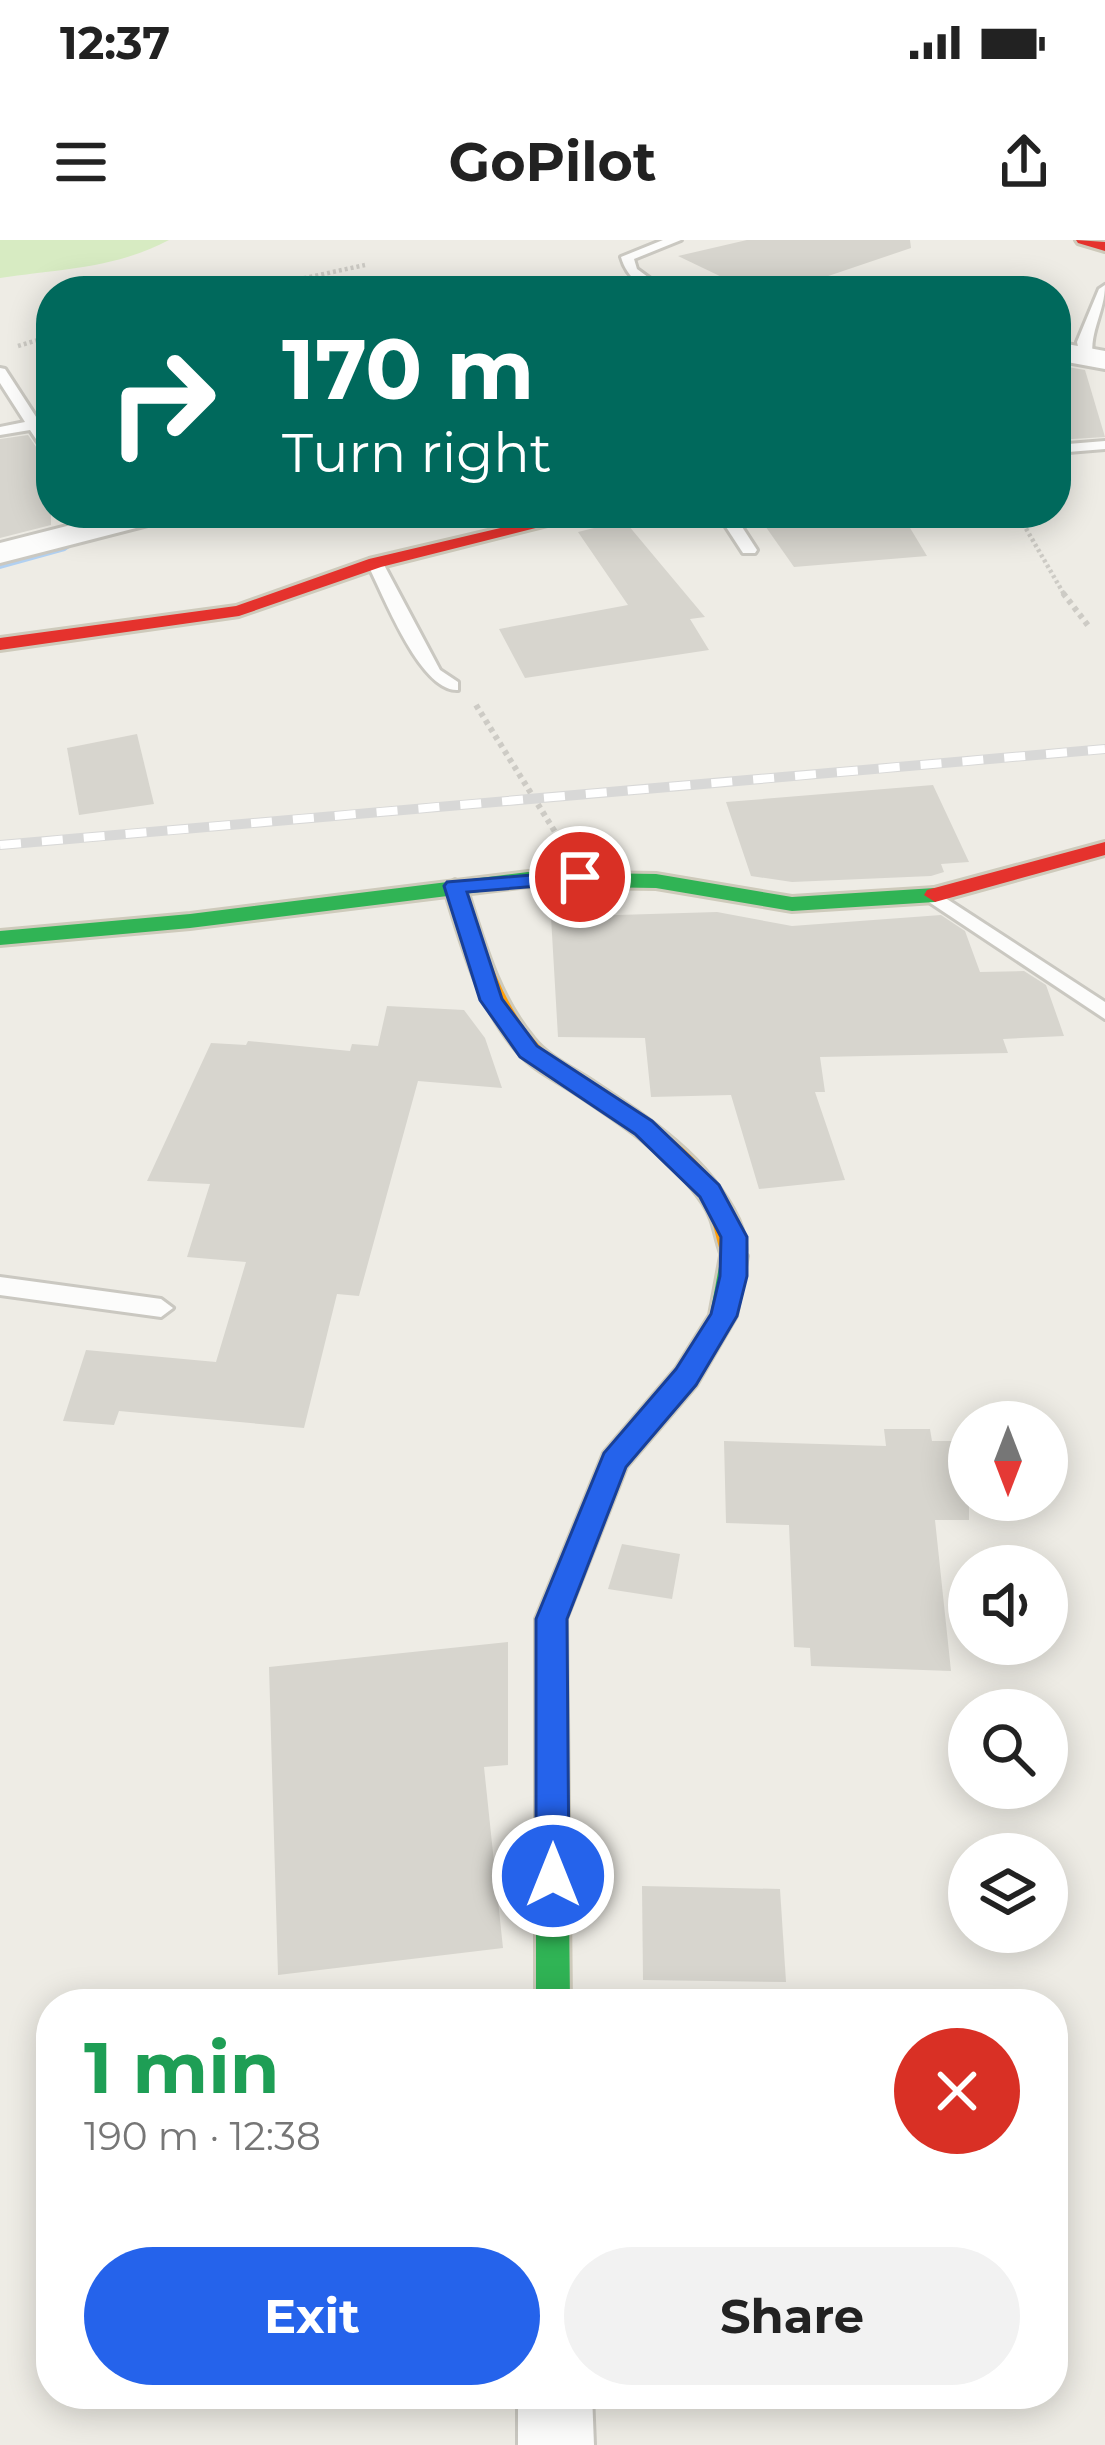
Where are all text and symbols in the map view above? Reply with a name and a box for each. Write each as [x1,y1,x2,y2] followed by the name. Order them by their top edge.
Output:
[60,15,170,70] text: 12:37
[48,129,114,195] icon: menu
[449,129,656,195] text: GoPilot
[991,129,1057,195] icon: share
[282,318,534,420] text: 170 m
[84,324,240,480] icon: right
[282,420,552,486] text: Turn right
[529,826,631,928] pin
[547,844,613,910] icon: arrive
[948,1401,1068,1521] north arrow
[948,1401,1068,1953] map controls
[948,1545,1068,1665] button: sound
[948,1689,1068,1809] button: search
[490,1813,616,1939] position arrow
[948,1833,1068,1953] button: layers
[84,2023,280,2111] text: 1 min
[894,2028,1020,2154] button: close
[84,2112,321,2160] text: 190 m · 12:38
[84,2247,540,2385] button: Exit
[564,2247,1020,2385] button: Share

